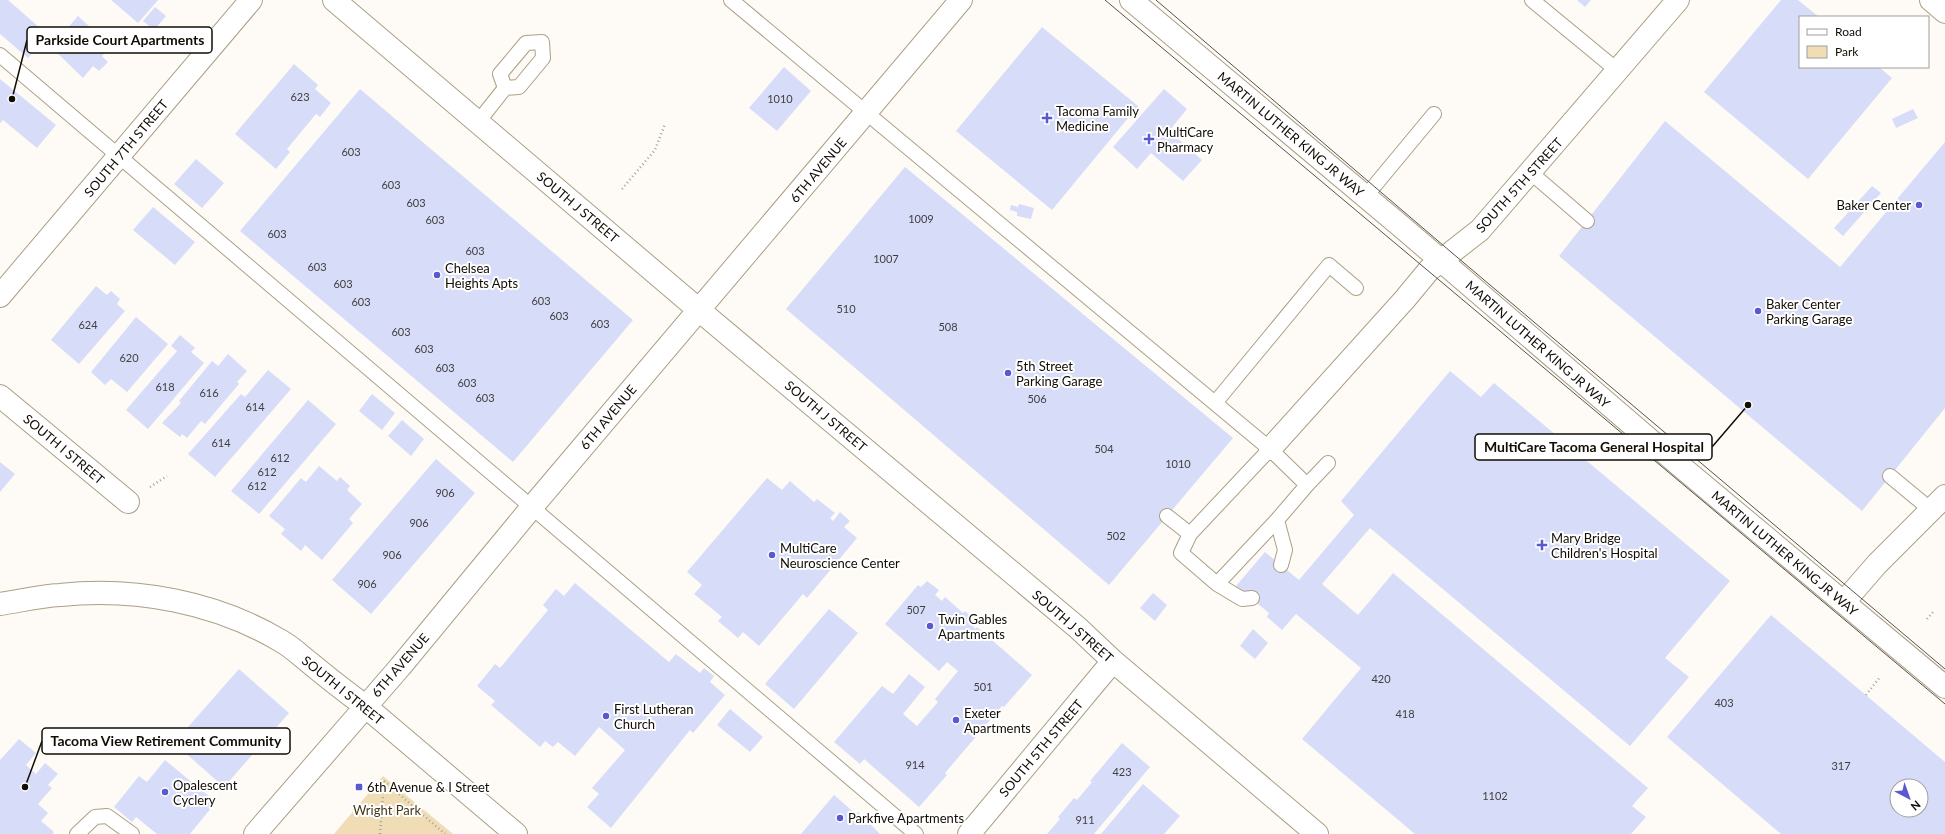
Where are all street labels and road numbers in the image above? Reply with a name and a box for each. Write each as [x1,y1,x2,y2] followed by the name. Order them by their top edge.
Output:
[1215,68,1368,201] street label: MARTIN LUTHER KING JR WAY
[81,96,172,200] street label: SOUTH 7TH STREET
[786,134,850,206] street label: 6TH AVENUE
[1472,134,1566,236] street label: SOUTH 5TH STREET
[534,168,622,246] street label: SOUTH J STREET
[1463,277,1614,412] street label: MARTIN LUTHER KING JR WAY
[782,377,870,455] street label: SOUTH J STREET
[576,381,640,453] street label: 6TH AVENUE
[20,411,108,488] street label: SOUTH I STREET
[1709,487,1862,620] street label: MARTIN LUTHER KING JR WAY
[1029,587,1117,666] street label: SOUTH J STREET
[368,630,432,700] street label: 6TH AVENUE
[299,652,387,728] street label: SOUTH I STREET
[996,696,1087,800] street label: SOUTH 5TH STREET

